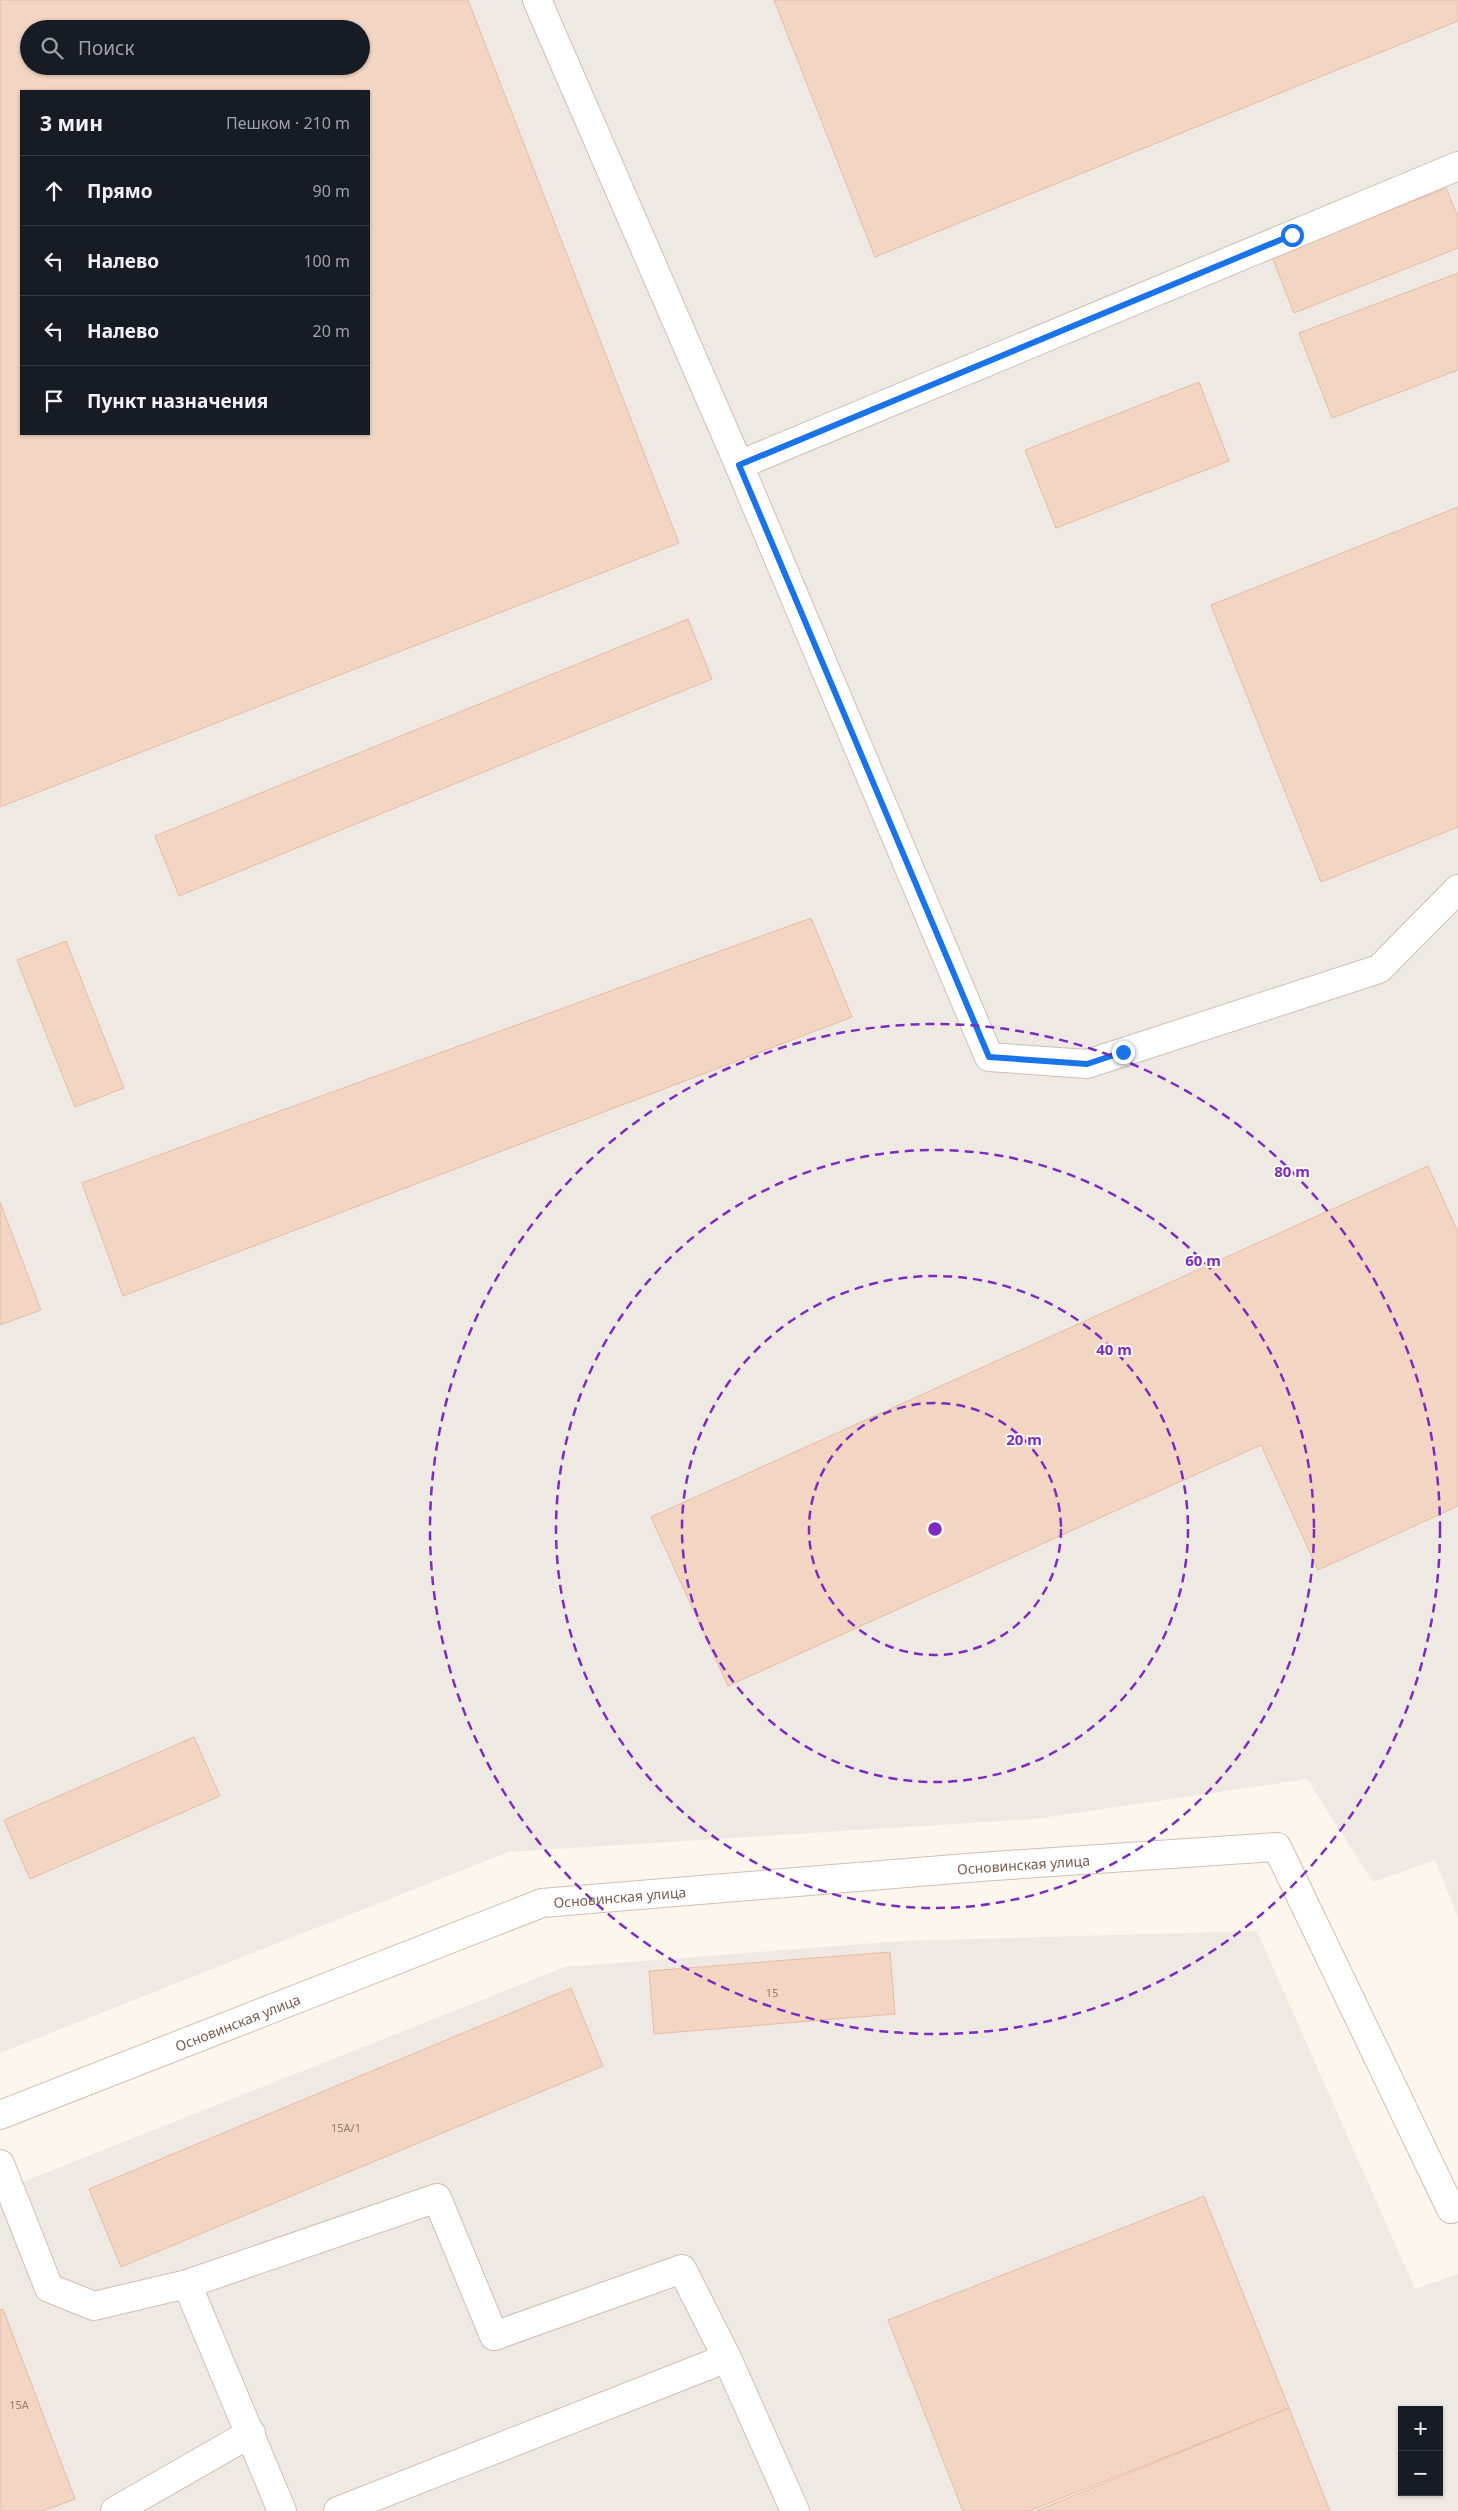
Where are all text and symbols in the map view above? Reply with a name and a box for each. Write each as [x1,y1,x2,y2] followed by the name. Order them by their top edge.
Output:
[20,20,370,75] search box
[38,34,66,62] icon: search
[78,35,134,61] text: Поиск
[40,109,103,137] text: 3 мин
[226,112,350,134] text: Пешком · 210 m
[40,177,68,205] icon: ahead
[87,178,153,204] text: Прямо
[313,180,350,202] text: 90 m
[1281,224,1304,247] route start
[40,247,68,275] icon: left
[87,248,159,274] text: Налево
[303,250,350,272] text: 100 m
[40,317,68,345] icon: left
[87,318,159,344] text: Налево
[313,320,350,342] text: 20 m
[40,387,68,415] icon: arrive
[87,388,268,414] text: Пункт назначения
[1112,1041,1135,1064] route end
[1274,1161,1310,1181] text: 80 m
[1185,1250,1221,1270] text: 60 m
[1096,1339,1132,1359] text: 40 m
[1006,1429,1042,1449] text: 20 m
[926,1520,944,1538] centre of rings
[956,1850,1090,1878] street label: Основинская улица
[553,1882,687,1912] street label: Основинская улица
[766,1985,778,2000] house number: 15
[172,1989,303,2055] street label: Основинская улица
[331,2120,361,2135] house number: 15А/1
[9,2397,30,2412] house number: 15А
[1398,2406,1443,2496] map controls
[1398,2406,1443,2451] button: +
[1398,2451,1443,2496] button: −

